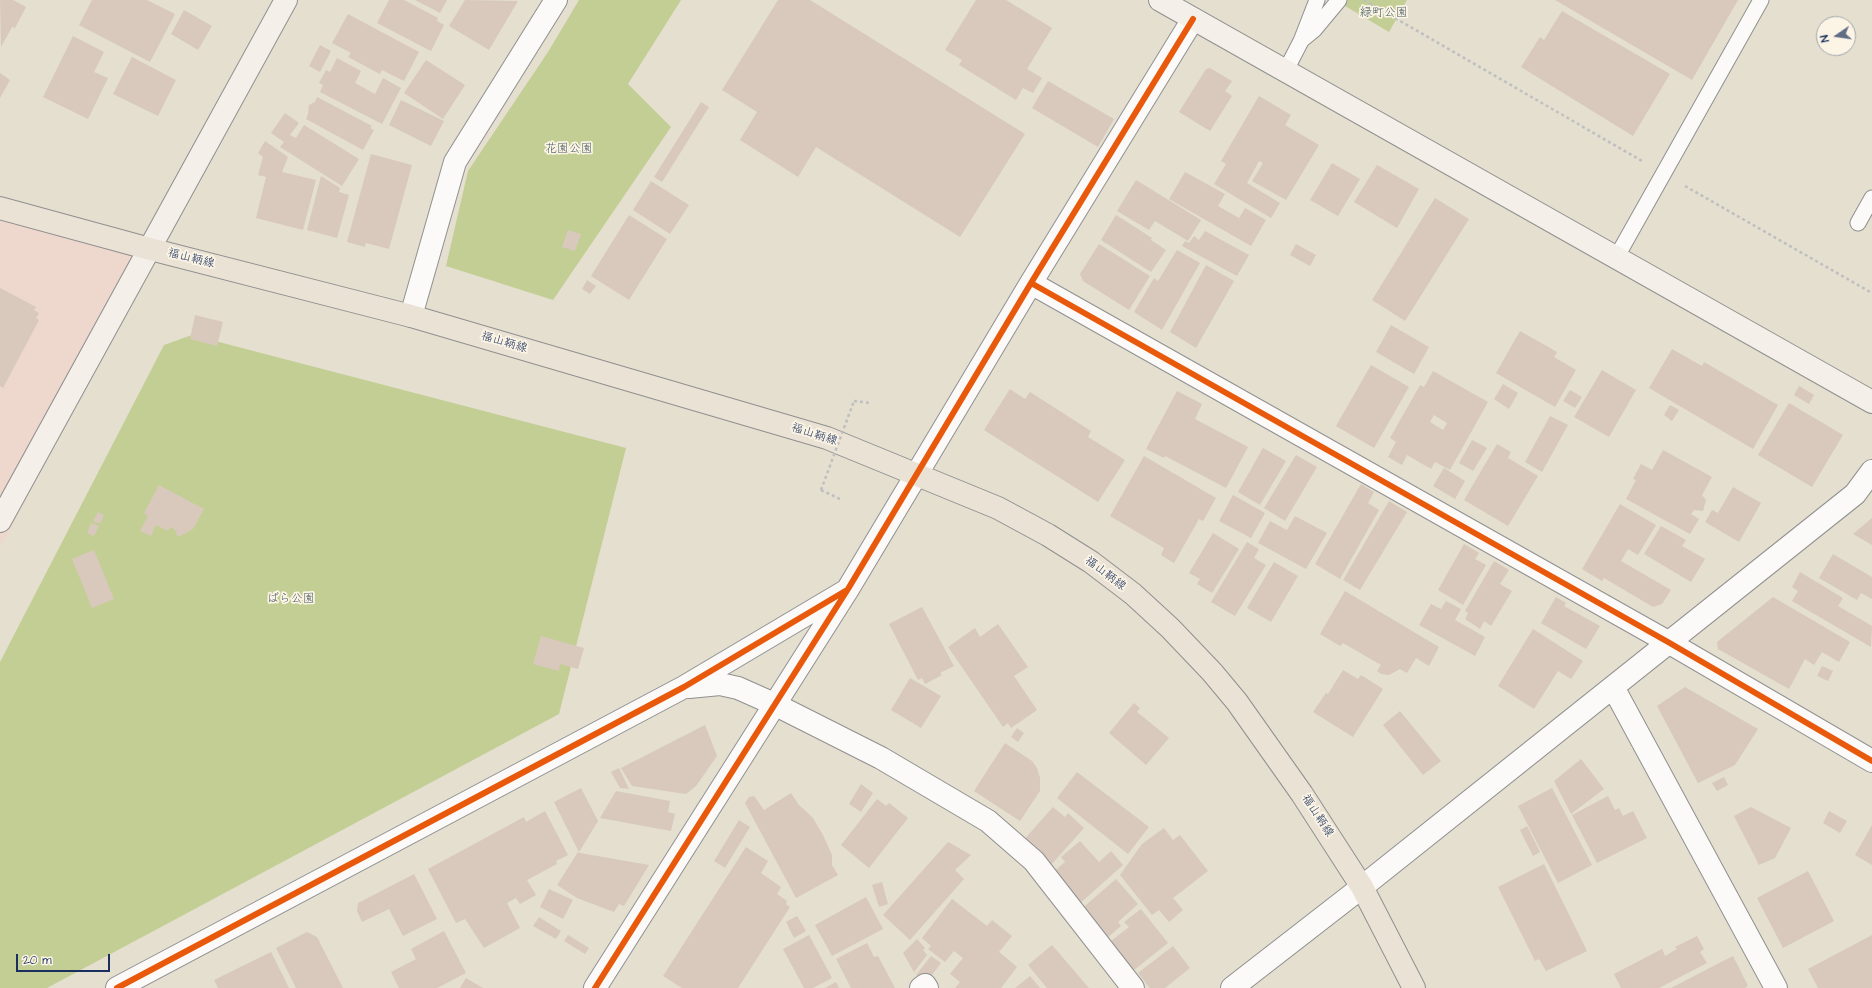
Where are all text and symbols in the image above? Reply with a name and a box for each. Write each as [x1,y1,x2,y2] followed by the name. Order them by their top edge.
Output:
[1360,6,1408,20] park label: 緑町公園
[1816,16,1856,56] north arrow
[1817,34,1833,44] text: N
[545,142,593,156] park label: 花園公園
[166,246,216,272] street label: 福山鞆線
[479,329,529,357] street label: 福山鞆線
[789,421,839,449] street label: 福山鞆線
[1081,554,1129,594] street label: 福山鞆線
[267,592,315,606] park label: ばら公園
[1298,792,1336,840] street label: 福山鞆線
[18,946,112,972] scale bar
[23,952,52,969] text: 20 m

